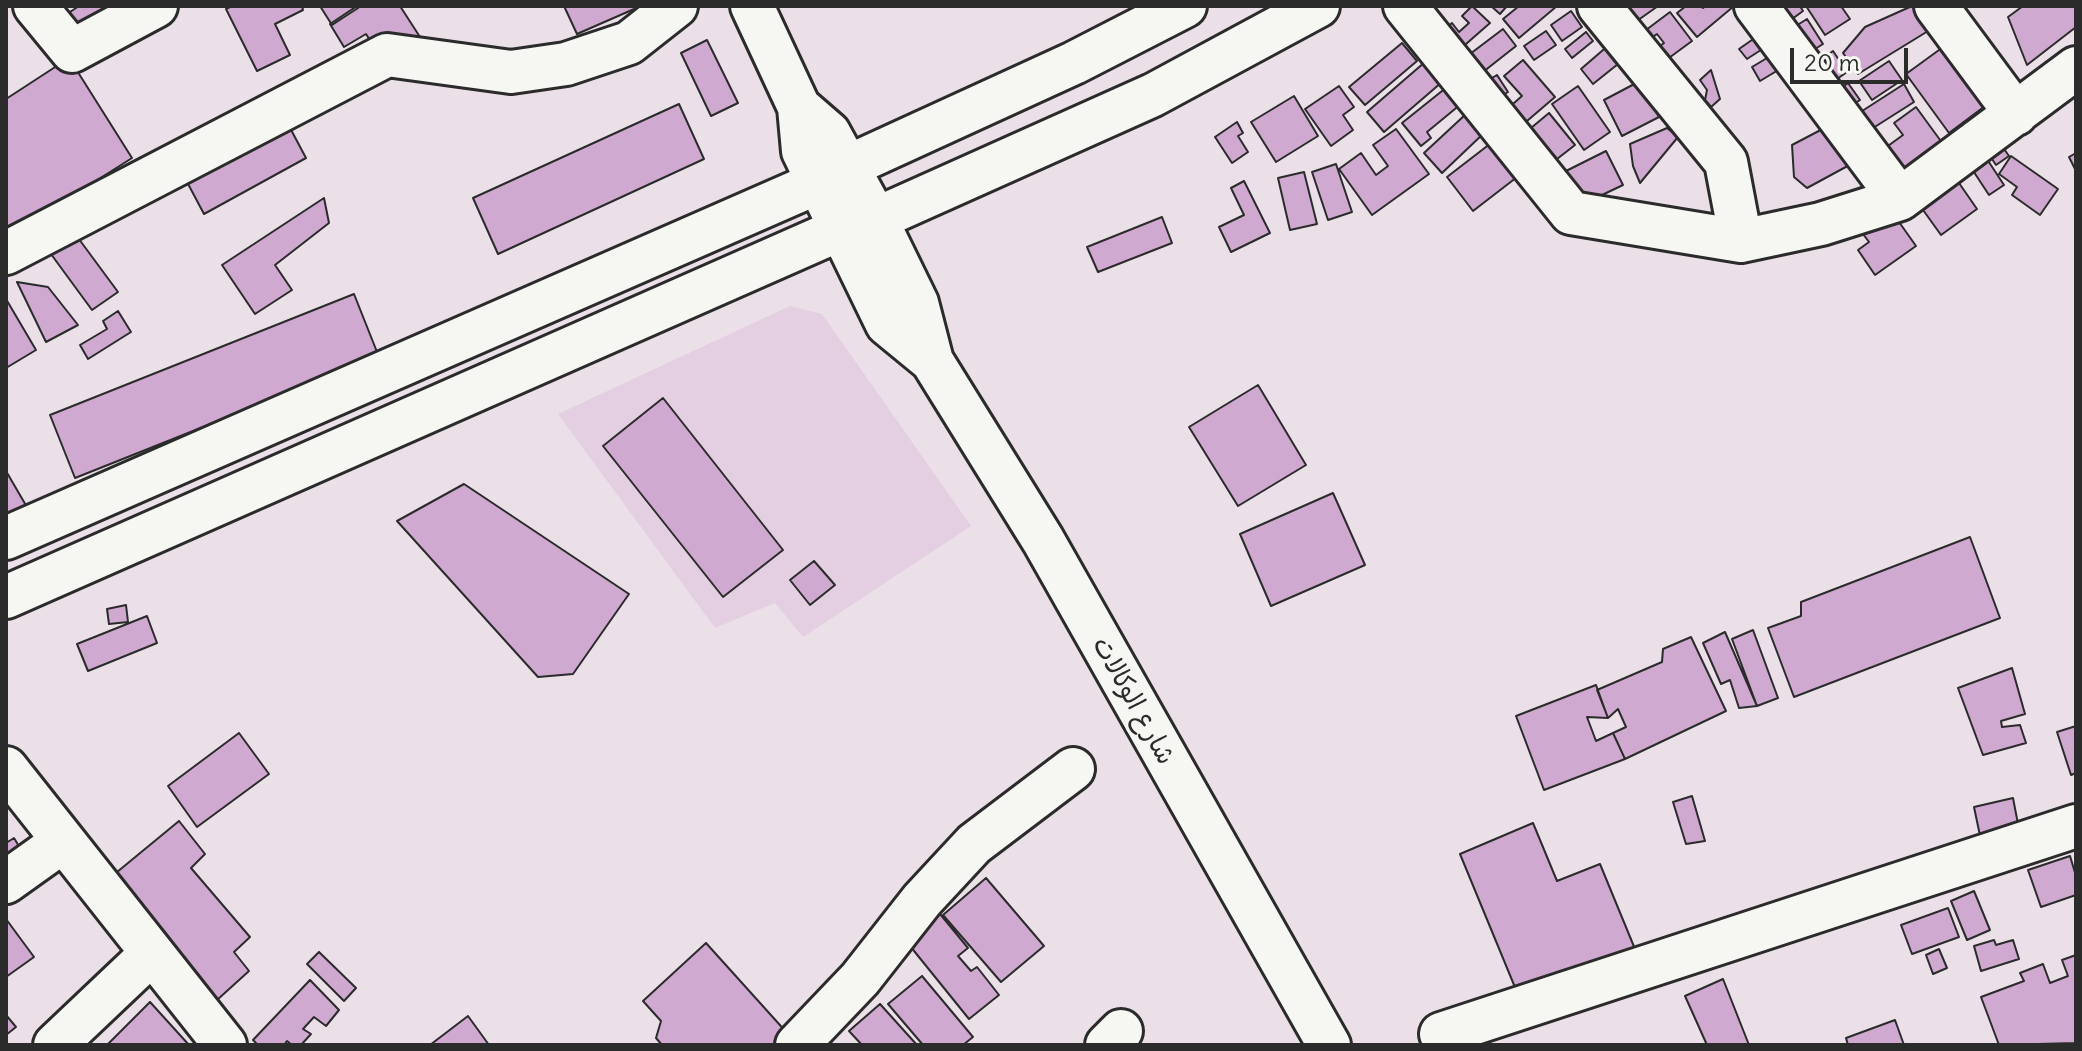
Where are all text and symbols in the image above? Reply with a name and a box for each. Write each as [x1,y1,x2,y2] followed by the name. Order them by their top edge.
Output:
[1794,32,1912,82] scale bar
[1804,47,1860,77] text: 20 m
[1085,632,1181,770] street label: شارع الوكالات

